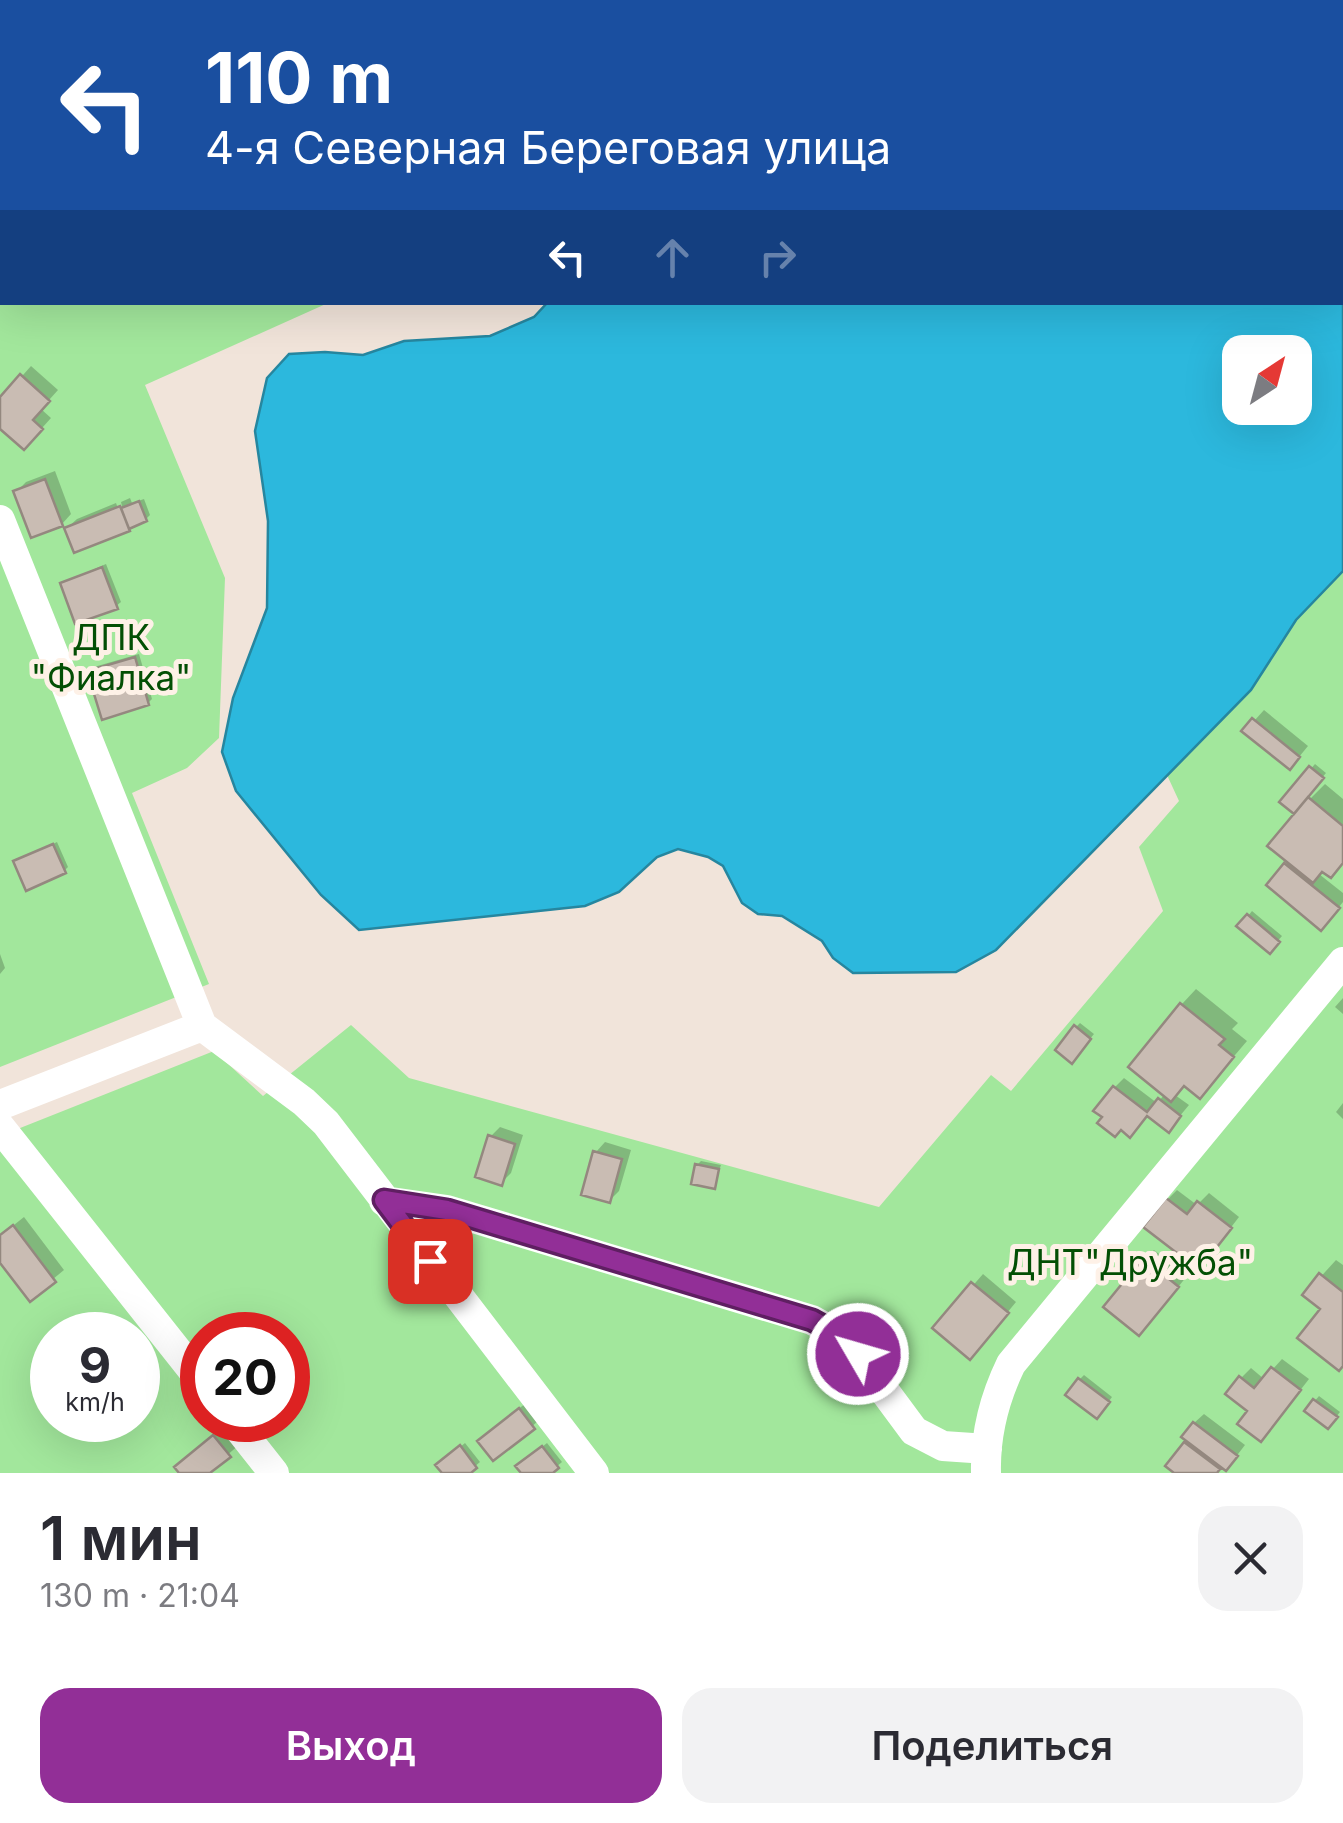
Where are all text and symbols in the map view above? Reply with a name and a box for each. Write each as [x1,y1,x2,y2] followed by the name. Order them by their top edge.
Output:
[205,35,393,120] text: 110 m
[40,40,170,170] icon: left
[205,120,891,175] text: 4-я Северная Береговая улица
[540,230,595,285] icon: left
[645,230,700,285] icon: ahead
[750,230,805,285] icon: right
[1222,335,1312,425] north arrow
[1222,335,1312,425] map controls
[31,616,191,698] park label: ДПК "Фиалка"
[388,1219,473,1304] pin
[403,1234,458,1289] icon: arrive
[1007,1241,1253,1283] park label: ДНТ"Дружба"
[806,1302,910,1406] position arrow
[180,1312,310,1442] speed limit sign: 20
[79,1335,111,1395] text: 9
[65,1387,125,1417] text: km/h
[40,1502,202,1574] text: 1 мин
[1198,1506,1303,1611] button: close
[40,1576,240,1615] text: 130 m · 21:04
[40,1688,662,1803] button: Выход
[682,1688,1303,1803] button: Поделиться

